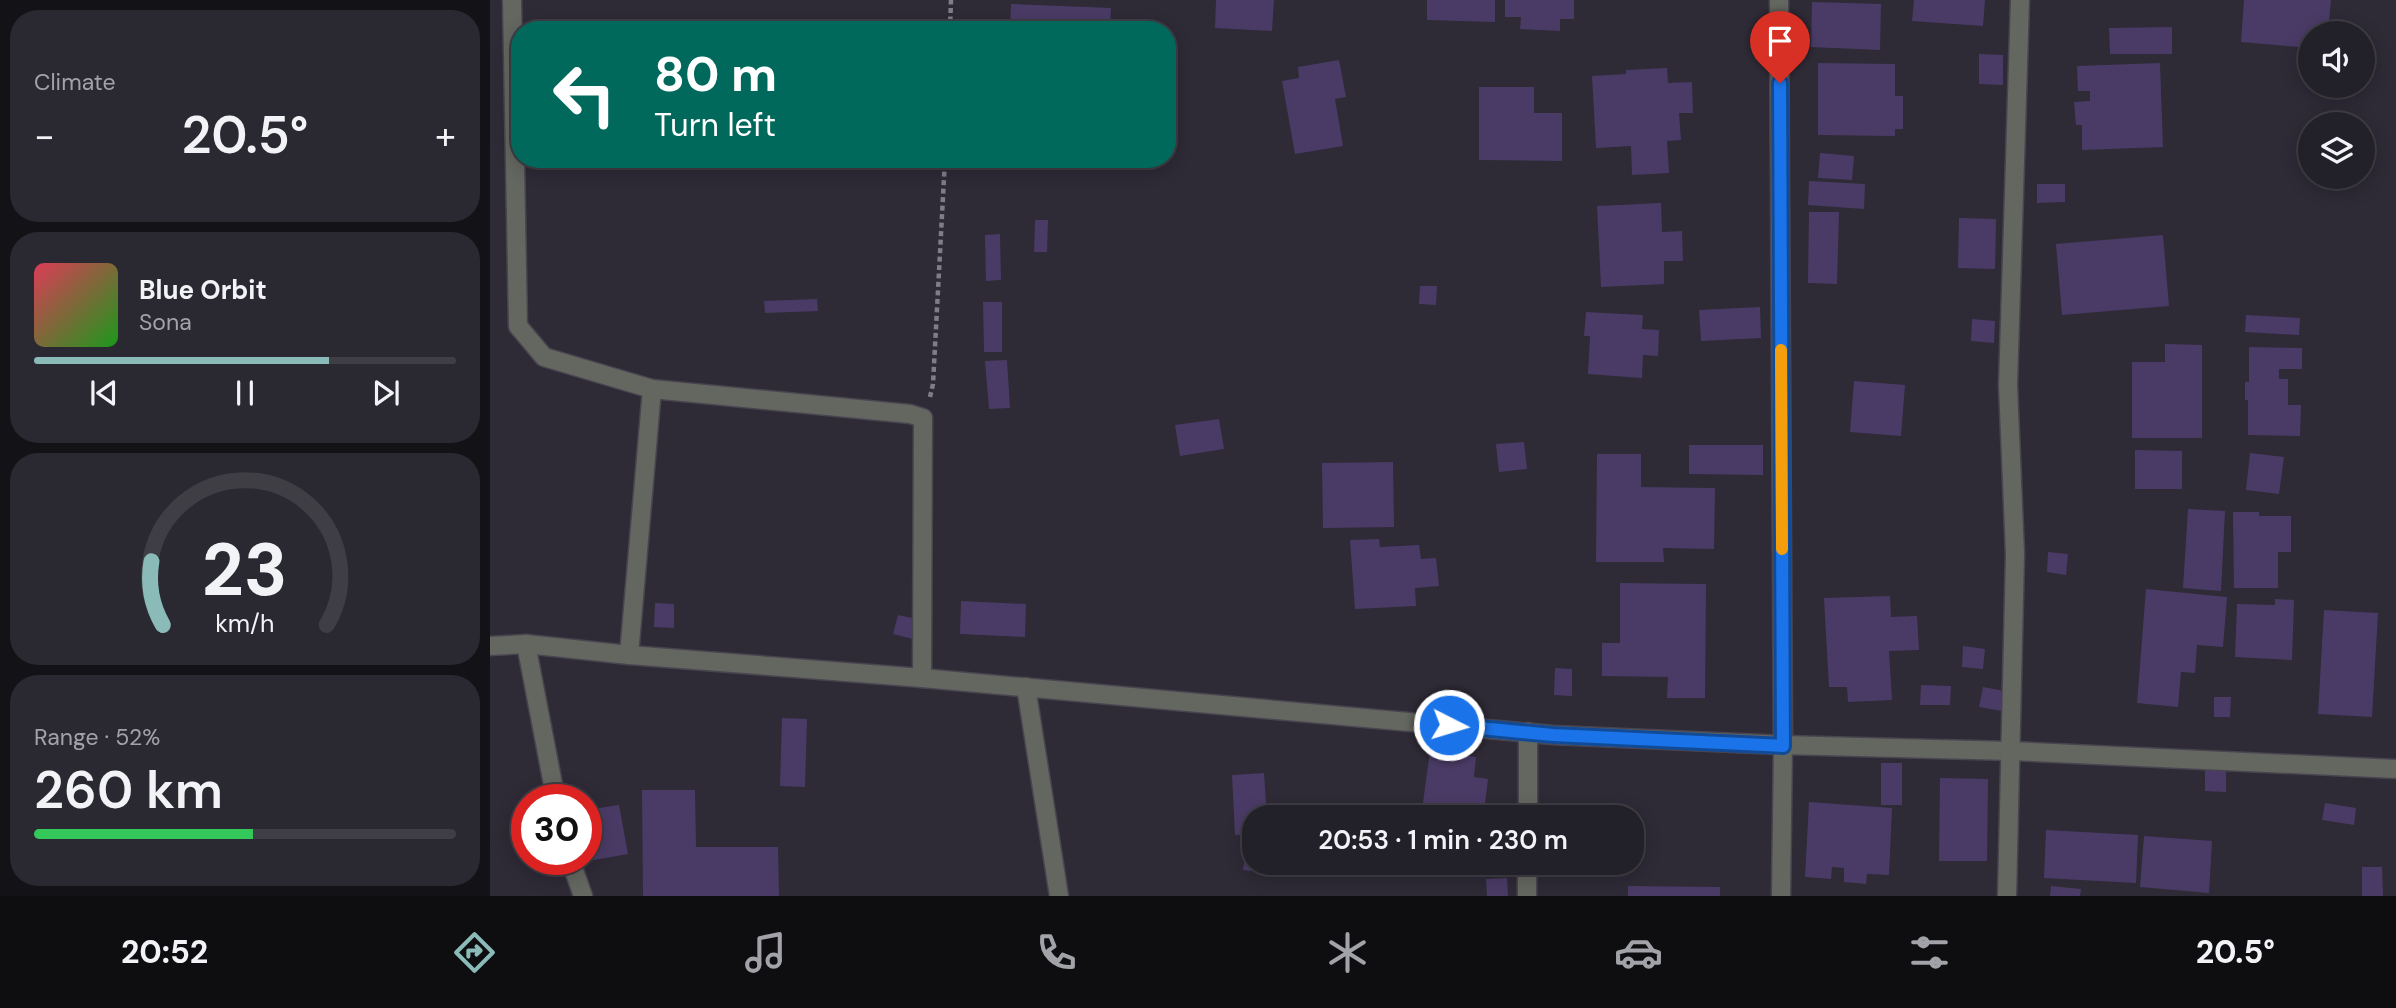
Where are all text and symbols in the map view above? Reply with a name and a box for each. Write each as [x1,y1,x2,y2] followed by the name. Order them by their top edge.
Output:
[1750,11,1810,83] pin
[2298,21,2375,189] map controls
[2298,21,2375,98] button: sound
[1761,22,1799,60] icon: arrive
[654,42,777,106] text: 80 m
[539,49,630,140] icon: left
[34,67,116,97] text: Climate
[182,101,308,169] text: 20.5°
[654,104,776,146] text: Turn left
[34,111,55,161] text: −
[435,111,456,161] text: +
[2298,112,2375,189] button: layers
[139,273,267,307] text: Blue Orbit
[139,307,192,337] text: Sona
[85,374,123,412] icon: previous
[226,374,264,412] icon: pause
[367,374,405,412] icon: next
[202,523,288,618] text: 23
[215,607,275,640] text: km/h
[1412,688,1486,762] position arrow
[34,722,160,752] text: Range · 52%
[34,756,223,824] text: 260 km
[511,784,602,875] speed limit sign: 30
[1318,823,1568,857] text: 20:53 · 1 min · 230 m
[450,928,499,977] icon: directions
[741,928,790,977] icon: music
[1032,928,1081,977] icon: phone
[1323,928,1372,977] icon: climate
[1614,928,1663,977] icon: car
[1905,928,1954,977] icon: filters
[121,931,208,973] text: 20:52
[2196,931,2275,973] text: 20.5°

